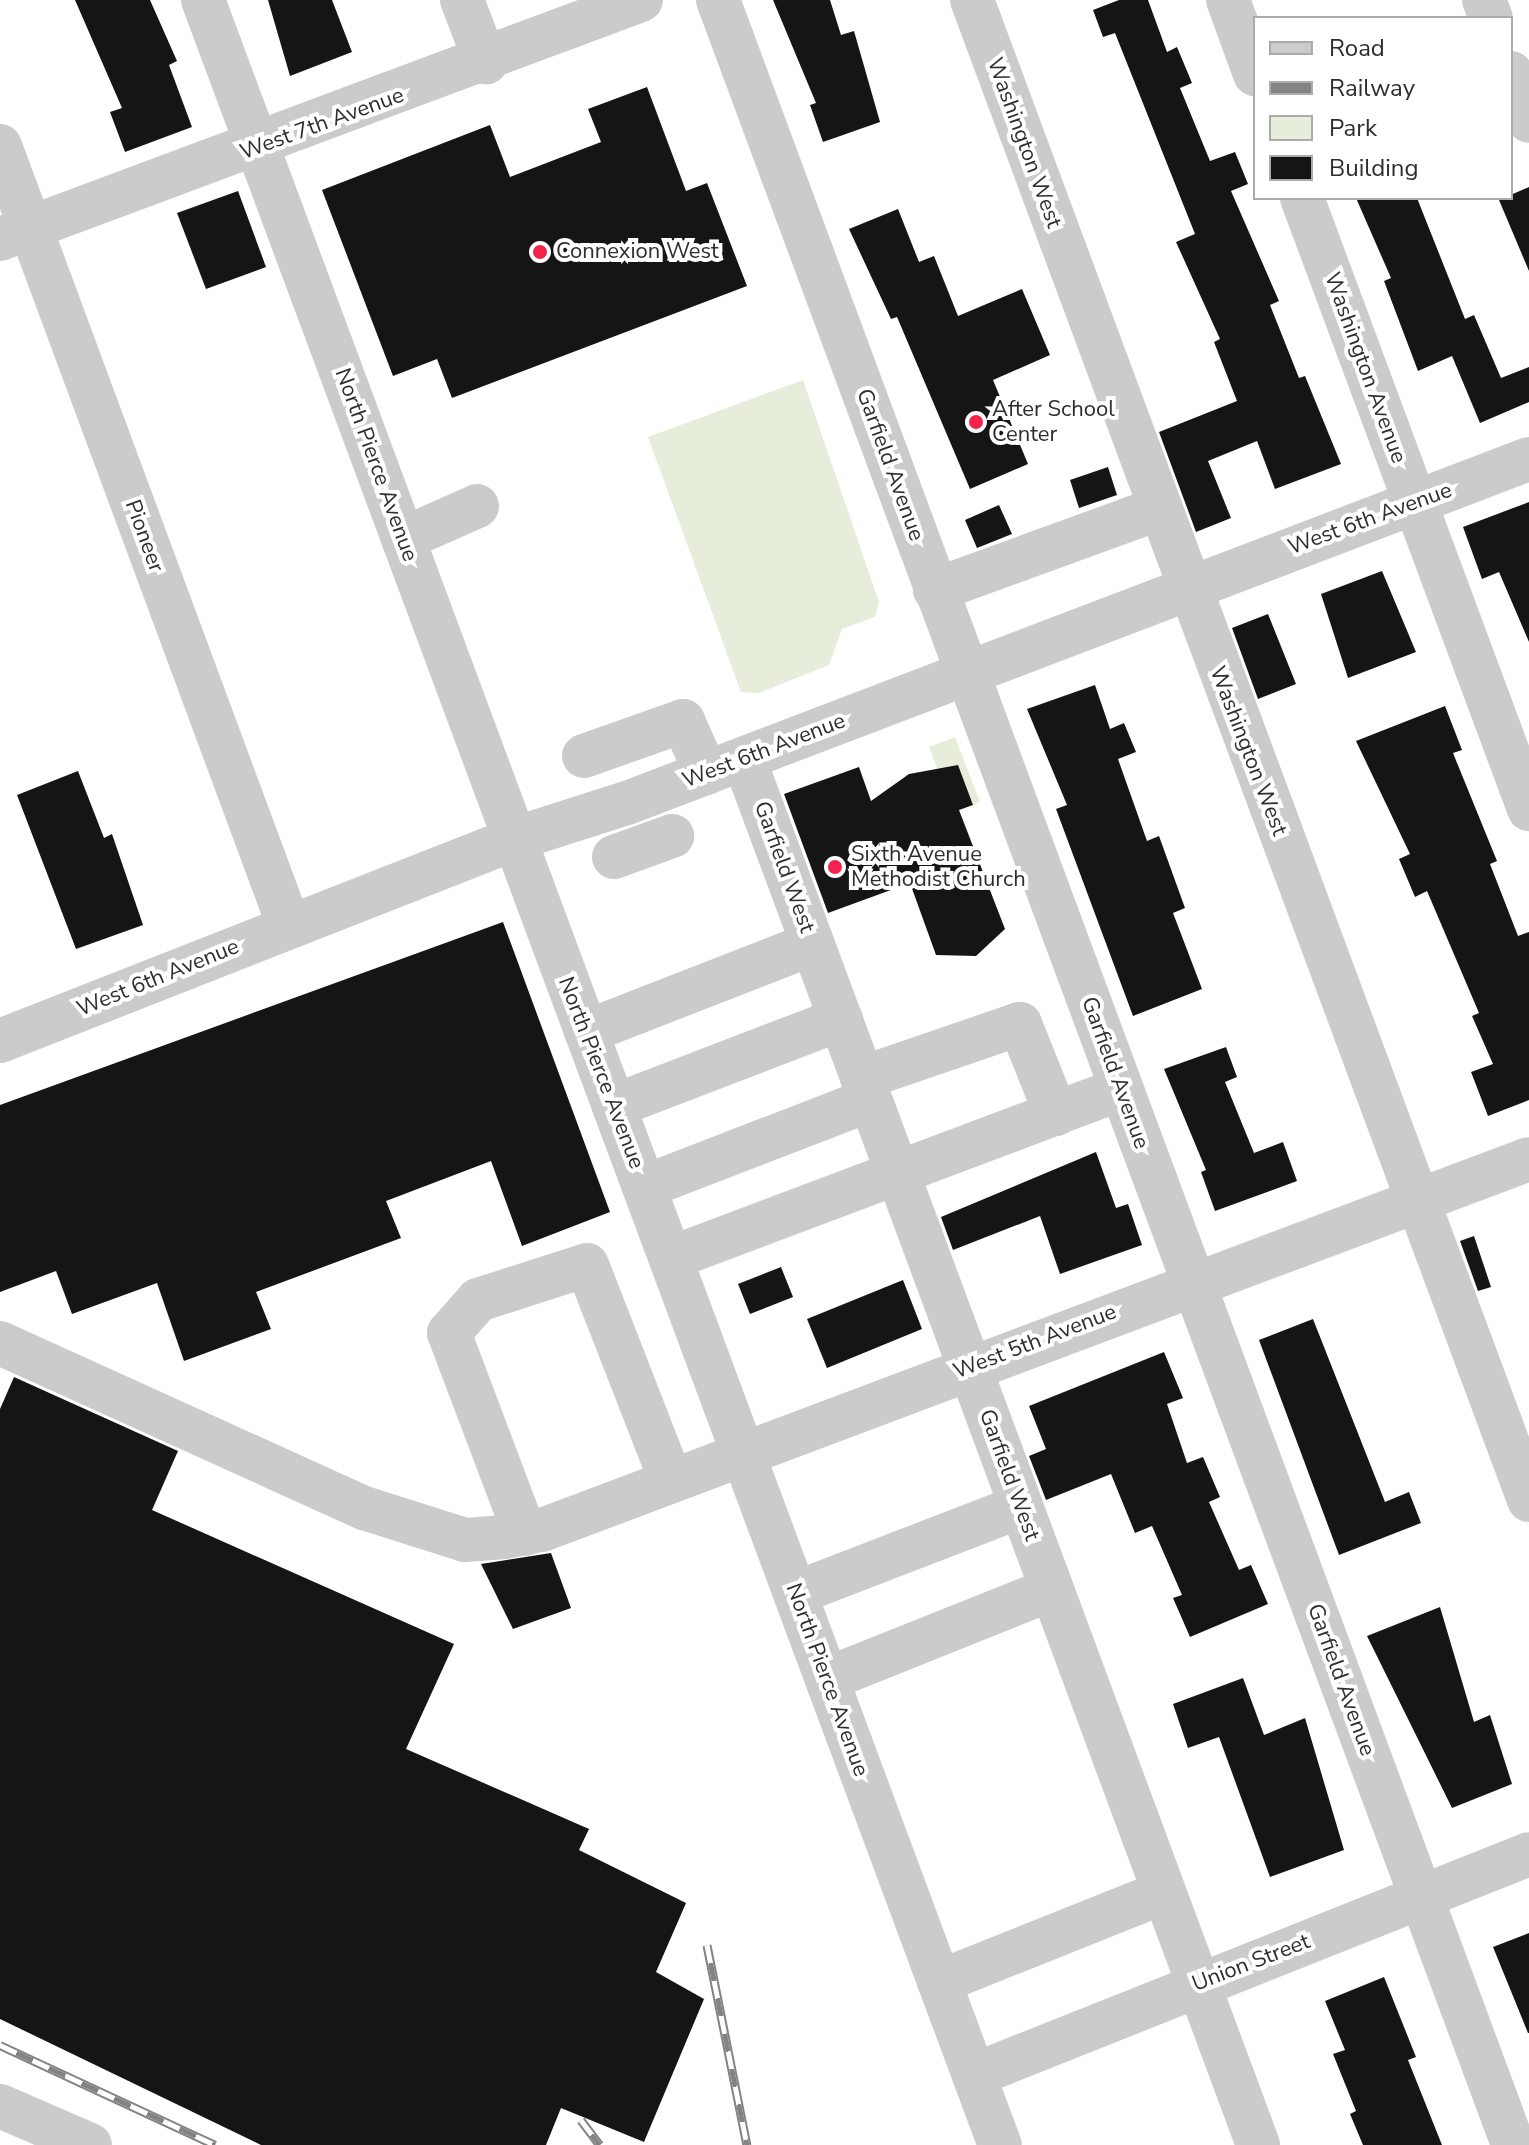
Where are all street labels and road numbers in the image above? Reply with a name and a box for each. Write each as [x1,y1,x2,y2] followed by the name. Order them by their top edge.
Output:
[981,54,1067,232] street label: Washington West
[236,82,408,166] street label: West 7th Avenue
[1318,269,1412,467] street label: Washington Avenue
[329,365,423,565] street label: North Pierce Avenue
[850,385,930,545] street label: Garfield Avenue
[1284,477,1456,561] street label: West 6th Avenue
[119,496,169,576] street label: Pioneer
[1204,663,1292,839] street label: Washington West
[679,708,849,794] street label: West 6th Avenue
[748,798,820,936] street label: Garfield West
[73,933,243,1023] street label: West 6th Avenue
[552,973,650,1173] street label: North Pierce Avenue
[1075,993,1155,1153] street label: Garfield Avenue
[950,1299,1120,1385] street label: West 5th Avenue
[973,1406,1045,1544] street label: Garfield West
[780,1580,874,1780] street label: North Pierce Avenue
[1301,1600,1381,1760] street label: Garfield Avenue
[1188,1928,1314,1998] street label: Union Street

